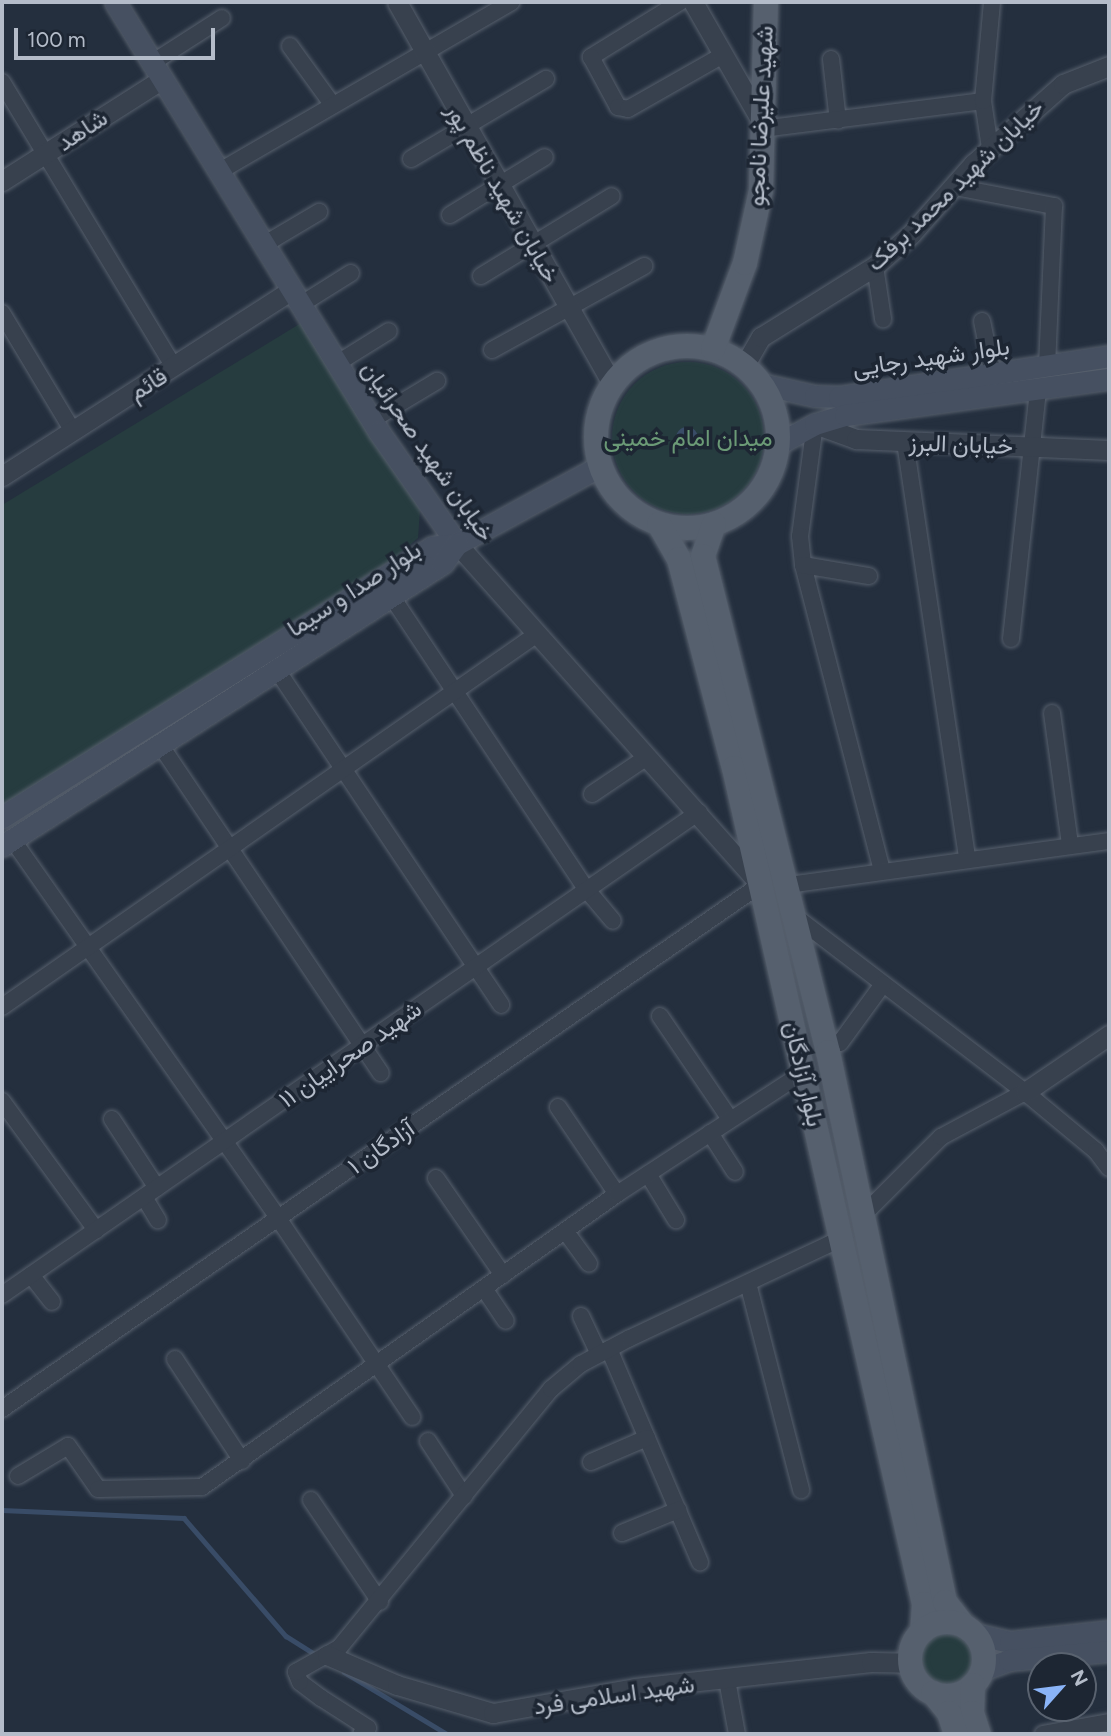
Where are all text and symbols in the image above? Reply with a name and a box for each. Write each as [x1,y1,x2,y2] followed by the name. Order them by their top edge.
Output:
[18,14,219,58] scale bar
[741,25,779,207] street label: شهید علیرضا نامجو
[27,27,86,52] text: 100 m
[861,93,1049,277] street label: خیابان شهید محمد برفک
[440,98,566,288] street label: خیابان شهید ناظم پور
[51,103,113,157] street label: شاهد
[851,332,1011,382] street label: بلوار شهید رجایی
[355,355,501,547] street label: خیابان شهید صحرائیان
[123,361,173,407] street label: قائم
[603,424,773,452] park label: میدان امام خمینی
[908,428,1014,460] street label: خیابان البرز
[282,535,426,643] street label: بلوار صدا و سیما
[273,994,427,1114] street label: شهید صحراییان ۱۱
[778,1019,830,1129] street label: بلوار آزادگان
[342,1114,420,1180] street label: آزادگان ۱
[1027,1652,1097,1722] north arrow
[1066,1666,1093,1690] text: N
[532,1669,696,1721] street label: شهید اسلامی فرد

